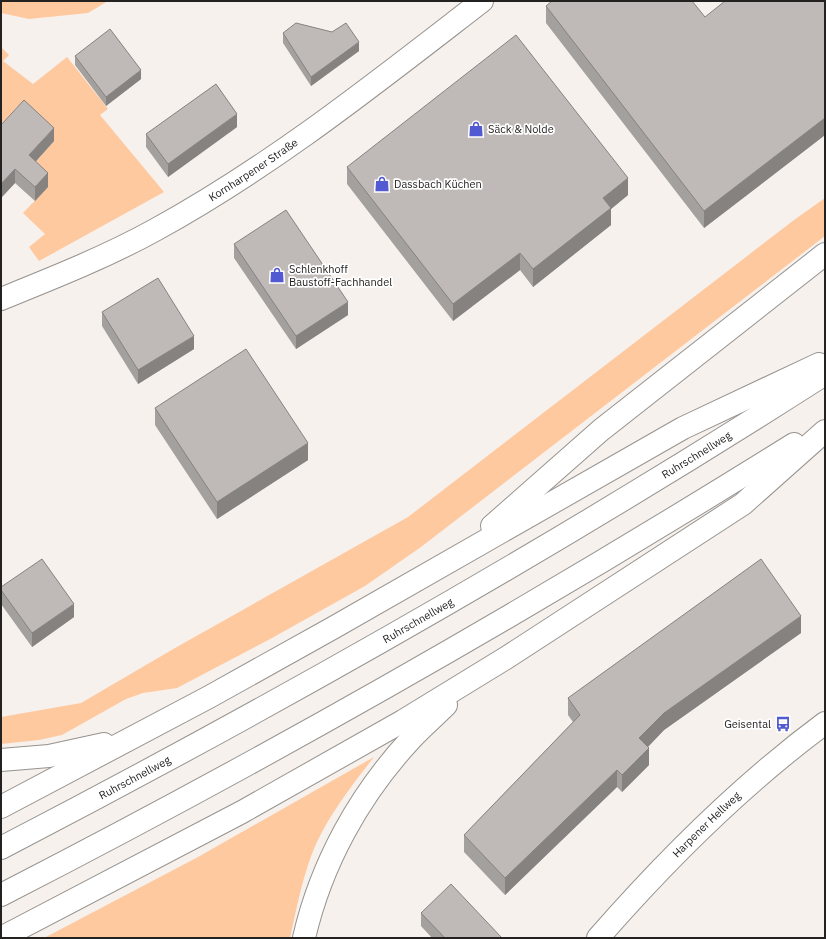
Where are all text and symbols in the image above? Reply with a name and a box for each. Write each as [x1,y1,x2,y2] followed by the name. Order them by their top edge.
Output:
[467,120,485,138] shop icon: Säck & Nolde
[488,122,554,136] place label: Säck & Nolde
[206,135,300,204] street label: Kornharpener Straße
[373,175,391,193] shop icon: Dassbach Küchen
[394,177,482,191] place label: Dassbach Küchen
[289,262,392,289] place label: Schlenkhoff Baustoff-Fachhandel
[268,266,286,284] shop icon: Schlenkhoff Baustoff-Fachhandel
[659,428,734,482] street label: Ruhrschnellweg
[380,595,456,646] street label: Ruhrschnellweg
[774,715,792,733] bus stop icon: Geisental
[724,717,771,731] place label: Geisental
[96,753,173,802] street label: Ruhrschnellweg
[669,788,743,860] street label: Harpener Hellweg

